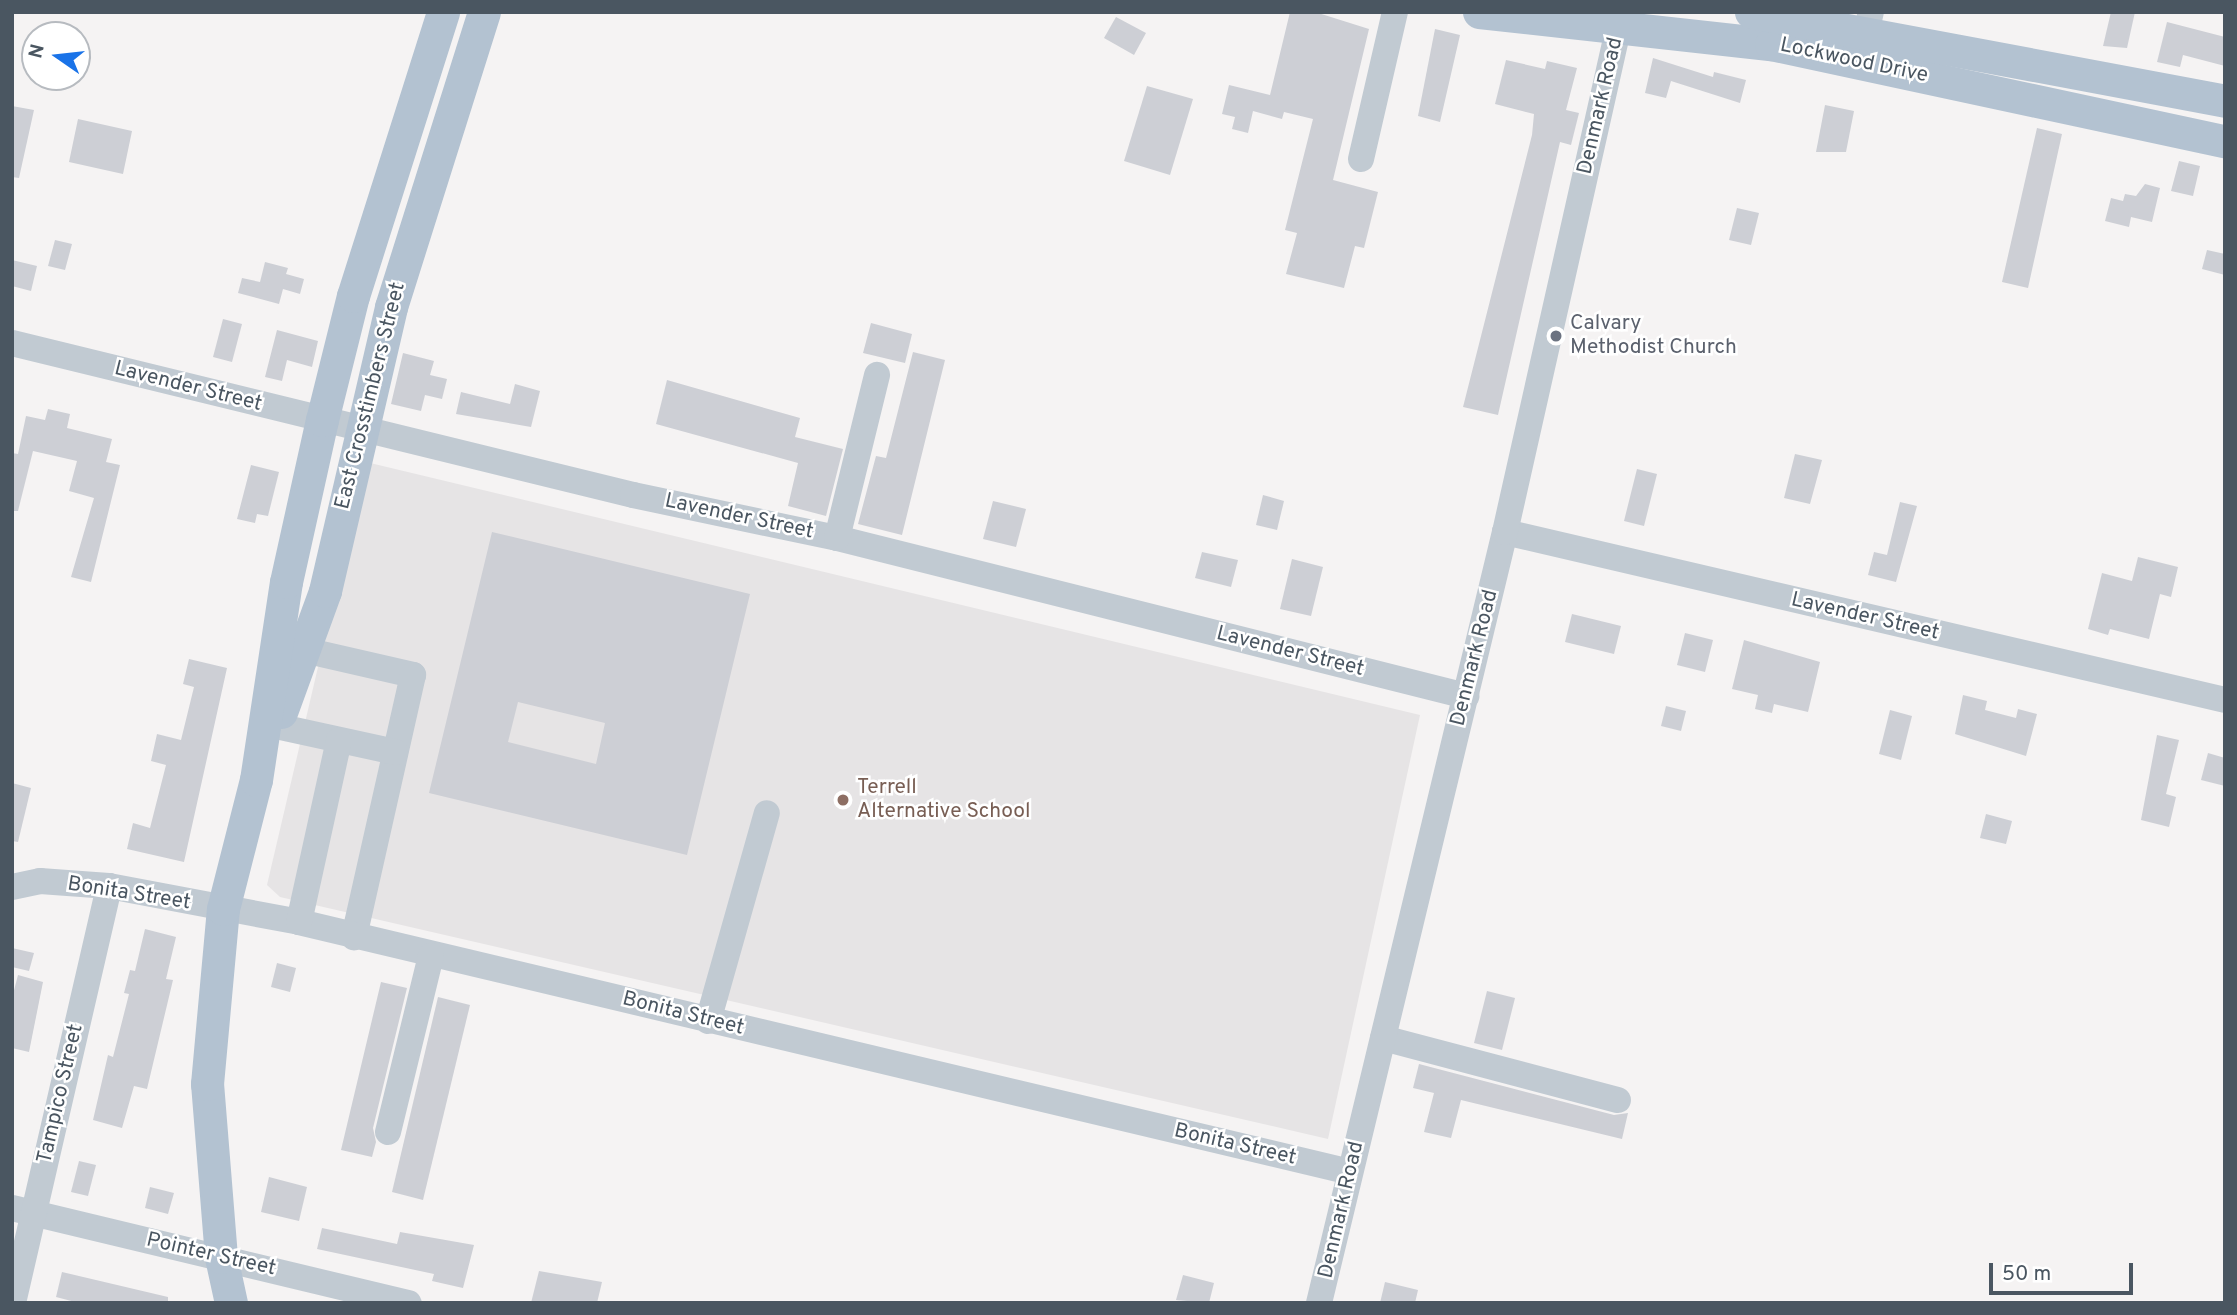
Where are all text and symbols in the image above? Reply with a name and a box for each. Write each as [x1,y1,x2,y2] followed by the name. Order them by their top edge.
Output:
[21,21,91,91] north arrow
[1778,33,1930,89] street label: Lockwood Drive
[1573,35,1629,177] street label: Denmark Road
[24,42,51,61] text: N
[331,280,411,512] street label: East Crosstimbers Street
[1570,311,1737,361] place label: Calvary Methodist Church
[1548,328,1564,344] marker: Calvary Methodist Church
[112,356,264,418] street label: Lavender Street
[662,489,816,545] street label: Lavender Street
[1446,587,1504,729] street label: Denmark Road
[1788,588,1942,646] street label: Lavender Street
[1214,621,1366,683] street label: Lavender Street
[857,775,1031,825] place label: Terrell Alternative School
[835,792,851,808] marker: Terrell Alternative School
[66,872,192,916] street label: Bonita Street
[620,987,746,1041] street label: Bonita Street
[33,1022,89,1166] street label: Tampico Street
[1172,1119,1298,1171] street label: Bonita Street
[1314,1139,1370,1281] street label: Denmark Road
[144,1228,278,1282] street label: Pointer Street
[1992,1248,2136,1292] scale bar
[2002,1261,2051,1288] text: 50 m

